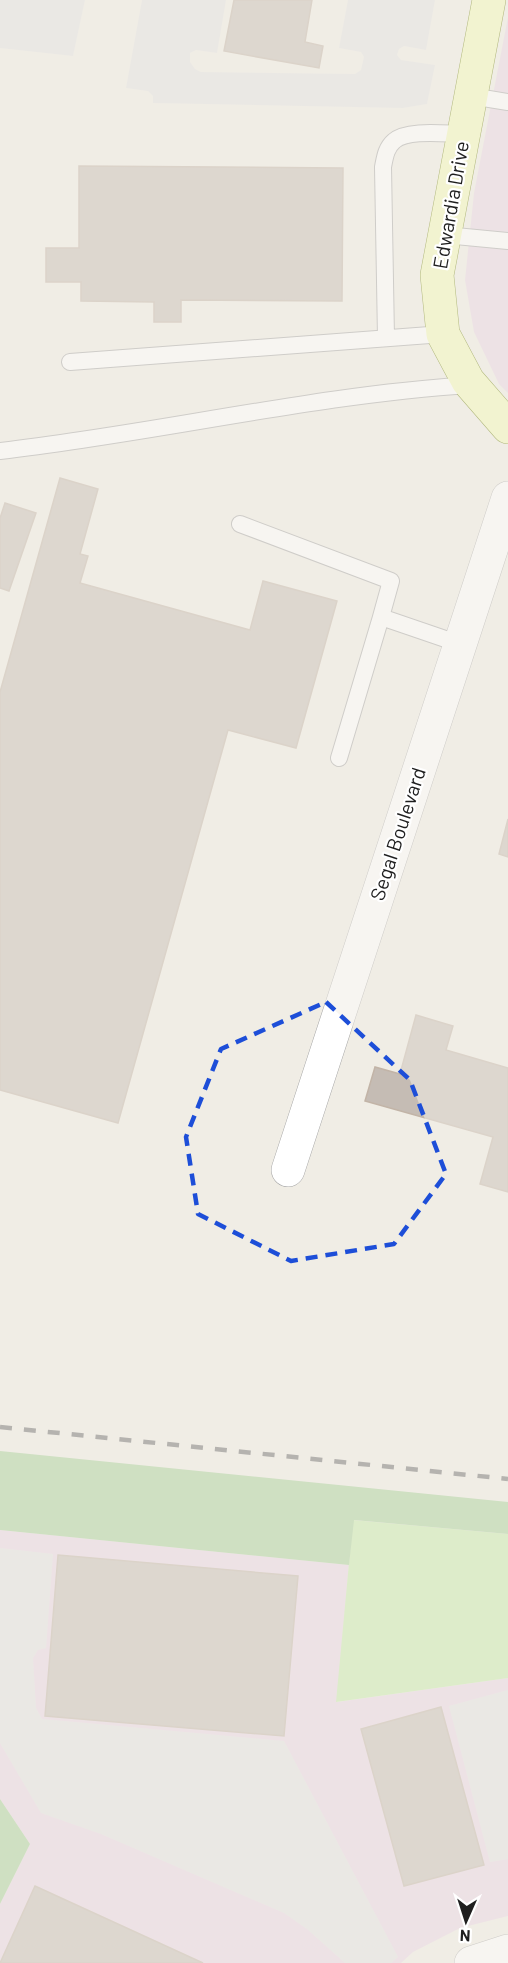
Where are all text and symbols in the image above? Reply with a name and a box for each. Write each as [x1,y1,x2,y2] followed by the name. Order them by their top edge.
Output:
[427,139,473,271] street label: Edwardia Drive
[364,764,430,903] street label: Segal Boulevard
[436,1891,496,1951] north arrow
[459,1927,471,1946] text: N

